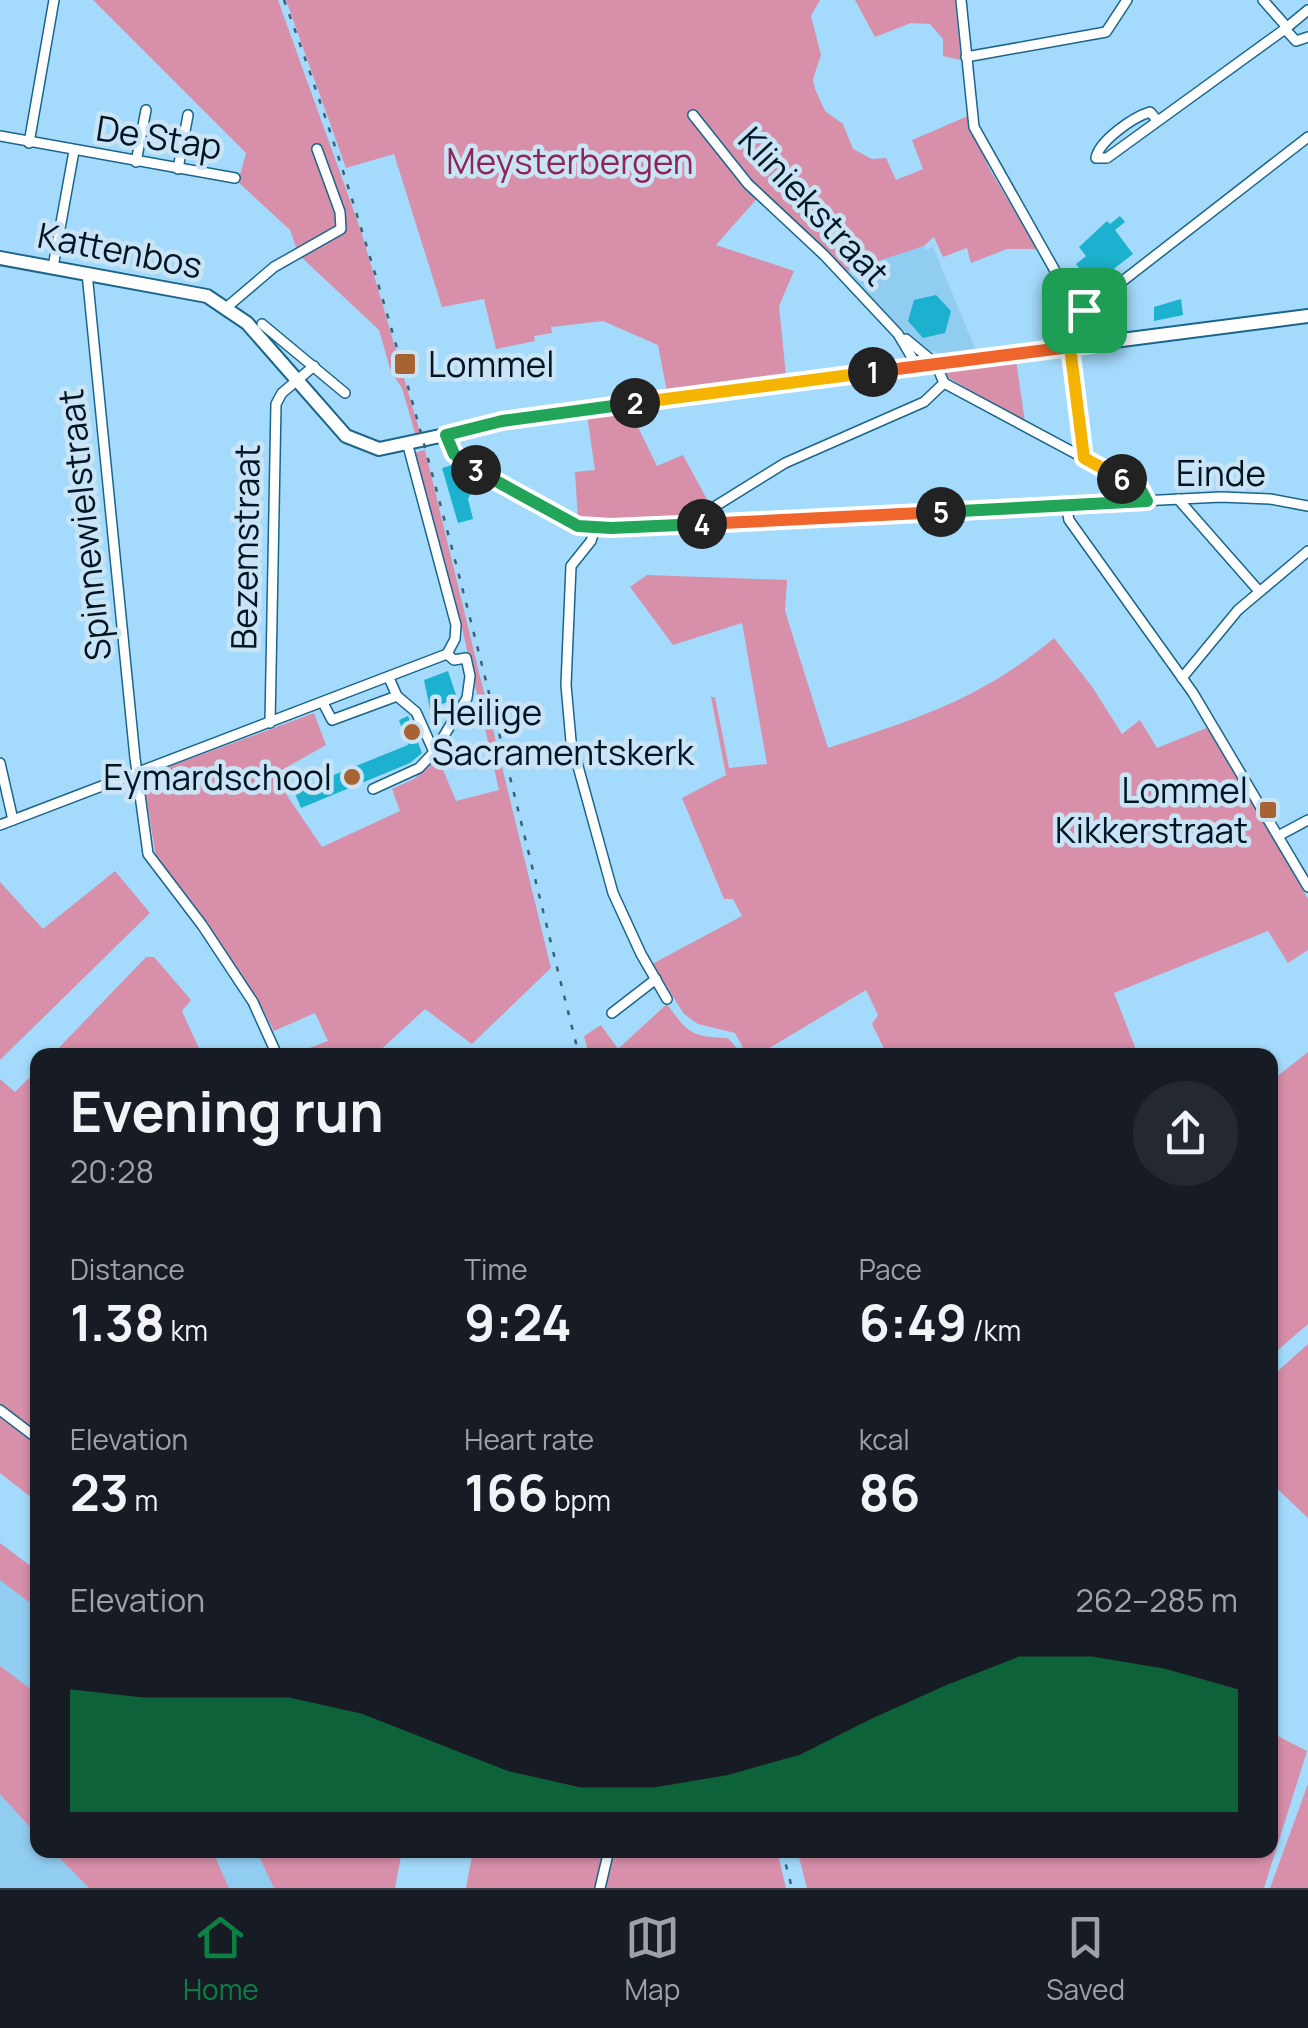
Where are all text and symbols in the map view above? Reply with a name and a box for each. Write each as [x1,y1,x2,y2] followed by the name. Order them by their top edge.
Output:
[93,103,225,171] street label: De Stap
[728,116,900,296] street label: Kliniekstraat
[446,137,694,185] park label: Meysterbergen
[34,211,206,289] street label: Kattenbos
[1042,268,1127,353] pin
[1057,283,1112,338] icon: arrive
[428,340,554,388] place label: Lommel
[848,347,898,397] pin: 1
[392,351,418,377] marker: Lommel
[867,353,879,391] text: 1
[610,378,660,428] pin: 2
[627,384,643,422] text: 2
[46,387,122,663] street label: Spinnewielstraat
[219,444,271,650] street label: Bezemstraat
[451,445,501,495] pin: 3
[1176,449,1266,497] street label: Einde
[468,451,484,489] text: 3
[1097,454,1147,504] pin: 6
[1113,460,1131,498] text: 6
[916,487,966,537] pin: 5
[933,493,949,531] text: 5
[677,499,727,549] pin: 4
[693,505,711,543] text: 4
[432,688,696,776] place label: Heilige Sacramentskerk
[401,721,423,743] marker: Heilige Sacramentskerk
[103,753,332,801] place label: Eymardschool
[341,766,363,788] marker: Eymardschool
[1055,766,1248,854] place label: Lommel Kikkerstraat
[1257,799,1279,821] marker: Lommel Kikkerstraat
[70,1073,384,1149] text: Evening run
[1133,1081,1238,1186] button: share
[70,1149,154,1193] text: 20:28
[70,1250,185,1288] text: Distance
[464,1250,528,1288] text: Time
[859,1250,922,1288] text: Pace
[70,1288,165,1356] text: 1.38
[464,1288,572,1356] text: 9:24
[859,1288,967,1356] text: 6:49
[165,1311,208,1349] text: km
[967,1311,1021,1349] text: /km
[70,1420,188,1458] text: Elevation
[464,1420,594,1458] text: Heart rate
[859,1420,910,1458] text: kcal
[70,1458,129,1526] text: 23
[464,1458,548,1526] text: 166
[859,1458,920,1526] text: 86
[129,1481,158,1519] text: m
[548,1481,611,1519] text: bpm
[70,1578,205,1622] text: Elevation
[1076,1578,1238,1622] text: 262–285 m
[183,1910,259,2008] tab: Home
[625,1910,680,2008] tab: Map
[1046,1910,1125,2008] tab: Saved

